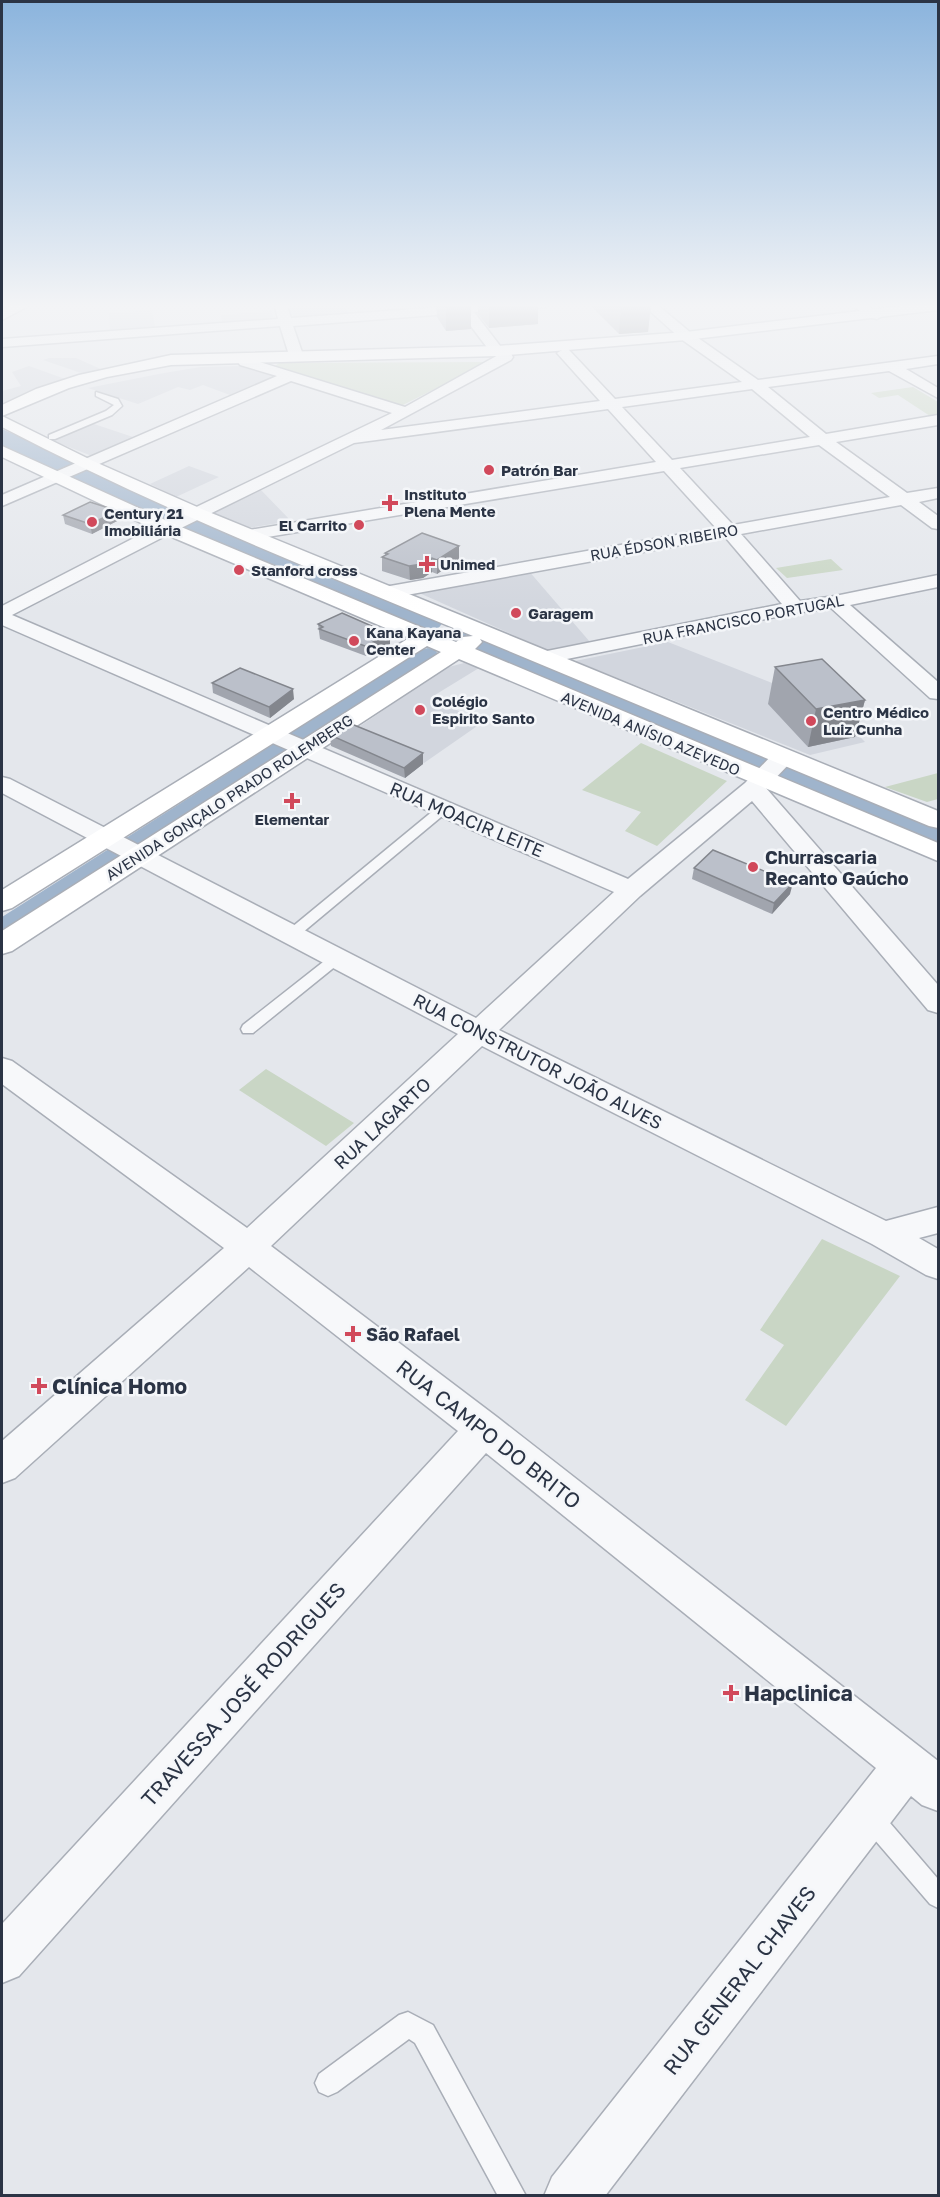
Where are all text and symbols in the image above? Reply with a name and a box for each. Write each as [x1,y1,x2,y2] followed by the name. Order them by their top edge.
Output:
[501,461,578,479] place label: Patrón Bar
[482,463,496,477] marker: Patrón Bar
[404,485,496,520] place label: Instituto Plena Mente
[381,494,399,512] marker: Instituto Plena Mente
[104,504,184,539] place label: Century 21 Imobiliária
[85,515,99,529] marker: Century 21 Imobiliária
[279,516,347,534] place label: El Carrito
[352,518,366,532] marker: El Carrito
[589,520,739,564] street label: RUA ÉDSON RIBEIRO
[418,555,436,573] marker: Unimed
[440,555,495,573] place label: Unimed
[251,561,358,579] place label: Stanford cross
[232,563,246,577] marker: Stanford cross
[641,591,846,647] street label: RUA FRANCISCO PORTUGAL
[528,604,593,622] place label: Garagem
[509,606,523,620] marker: Garagem
[366,623,461,658] place label: Kana Kayana Center
[347,634,361,648] marker: Kana Kayana Center
[559,687,743,779] street label: AVENIDA ANÍSIO AZEVEDO
[432,692,535,727] place label: Colégio Espirito Santo
[413,703,427,717] marker: Colégio Espirito Santo
[823,703,929,738] place label: Centro Médico Luiz Cunha
[102,710,356,884] street label: AVENIDA GONÇALO PRADO ROLEMBERG
[804,714,818,728] marker: Centro Médico Luiz Cunha
[387,777,547,861] street label: RUA MOACIR LEITE
[285,794,299,808] marker: Elementar
[255,810,330,828] place label: Elementar
[765,846,909,889] place label: Churrascaria Recanto Gaúcho
[746,860,760,874] marker: Churrascaria Recanto Gaúcho
[410,988,666,1134] street label: RUA CONSTRUTOR JOÃO ALVES
[329,1073,435,1173] street label: RUA LAGARTO
[366,1323,460,1345] place label: São Rafael
[344,1325,362,1343] marker: São Rafael
[391,1354,587,1514] street label: RUA CAMPO DO BRITO
[52,1373,187,1399] place label: Clínica Homo
[30,1377,48,1395] marker: Clínica Homo
[135,1576,351,1812] street label: TRAVESSA JOSÉ RODRIGUES
[744,1680,853,1706] place label: Hapclinica
[722,1684,740,1702] marker: Hapclinica
[657,1880,821,2080] street label: RUA GENERAL CHAVES

